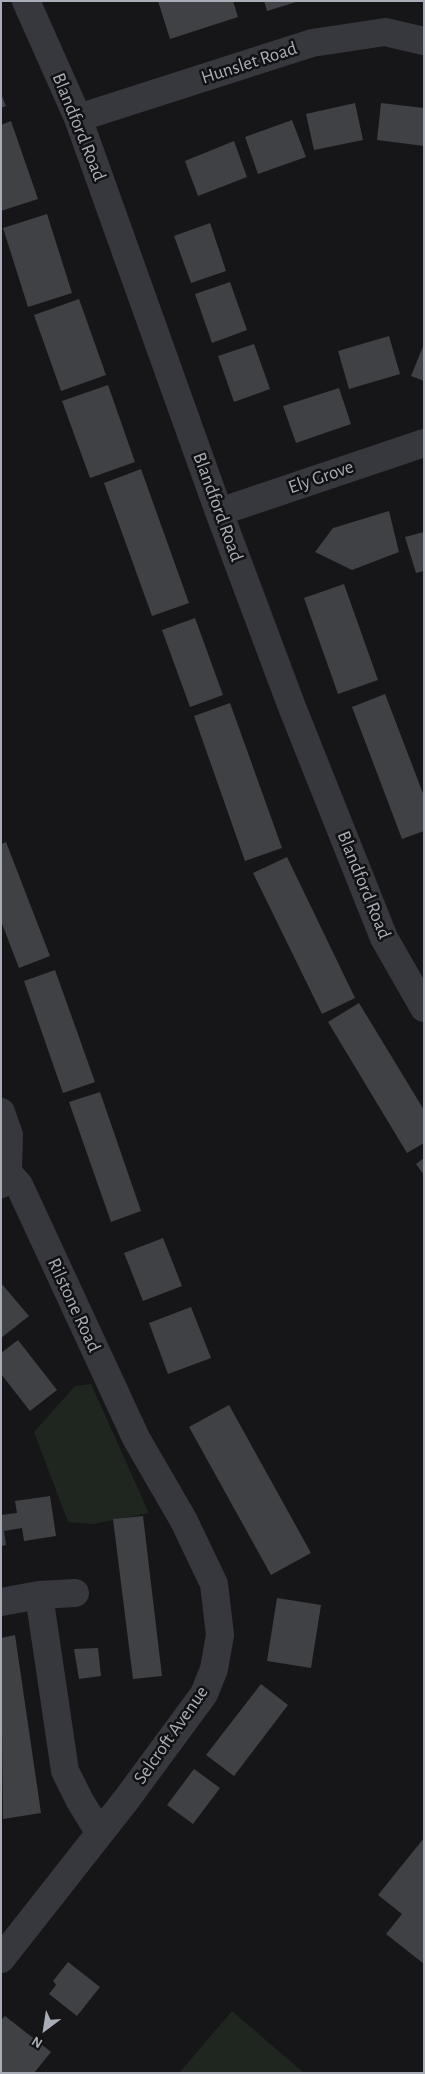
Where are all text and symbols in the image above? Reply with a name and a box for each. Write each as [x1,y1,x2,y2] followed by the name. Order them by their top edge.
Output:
[198,37,300,89] street label: Hunslet Road
[47,70,111,184] street label: Blandford Road
[188,449,248,565] street label: Blandford Road
[285,455,357,499] street label: Ely Grove
[332,828,396,942] street label: Blandford Road
[42,1254,106,1356] street label: Rilstone Road
[129,1681,213,1789] street label: Selcroft Avenue
[20,2004,70,2054] north arrow
[30,2033,45,2050] text: N

